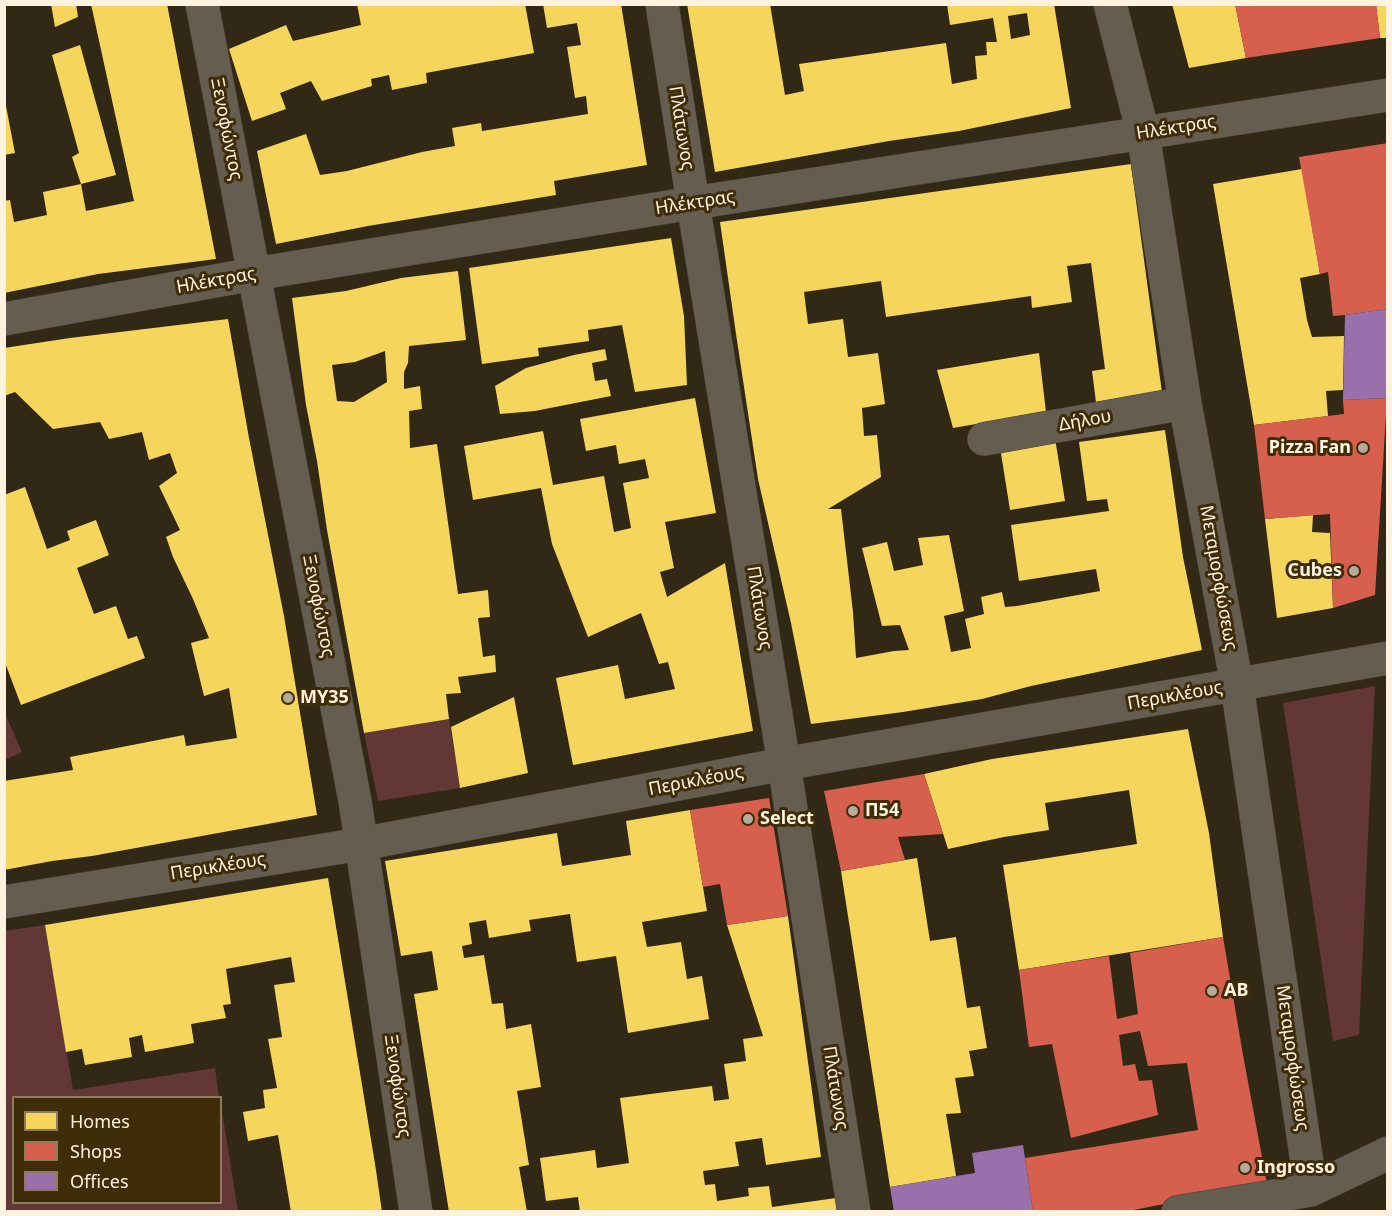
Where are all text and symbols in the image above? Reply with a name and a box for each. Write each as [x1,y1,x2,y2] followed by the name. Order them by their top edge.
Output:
[205,76,247,182] street label: Ξενοφώντος
[664,85,698,171] street label: Πλάτωνος
[1135,111,1217,145] street label: Ηλέκτρας
[654,186,736,220] street label: Ηλέκτρας
[175,263,257,299] street label: Ηλέκτρας
[1057,406,1113,436] street label: Δήλου
[1269,437,1351,459] place label: Pizza Fan
[1356,441,1370,455] marker: Pizza Fan
[1195,504,1241,652] street label: Μεταμορφώσεως
[297,553,339,659] street label: Ξενοφώντος
[1288,560,1342,582] place label: Cubes
[1347,564,1361,578] marker: Cubes
[742,565,776,651] street label: Πλάτωνος
[1126,677,1224,715] street label: Περικλέους
[300,687,349,709] place label: MY35
[281,691,295,705] marker: MY35
[647,761,745,801] street label: Περικλέους
[865,800,899,822] place label: Π54
[846,804,860,818] marker: Π54
[760,808,814,830] place label: Select
[741,812,755,826] marker: Select
[169,849,267,885] street label: Περικλέους
[1224,980,1248,1002] place label: AB
[1205,984,1219,998] marker: AB
[1271,984,1313,1132] street label: Μεταμορφώσεως
[379,1033,415,1139] street label: Ξενοφώντος
[818,1045,852,1131] street label: Πλάτωνος
[12,1096,222,1204] legend
[70,1109,130,1133] text: Homes
[70,1139,122,1163] text: Shops
[1257,1157,1335,1179] place label: Ingrosso
[1238,1161,1252,1175] marker: Ingrosso
[70,1169,129,1193] text: Offices

